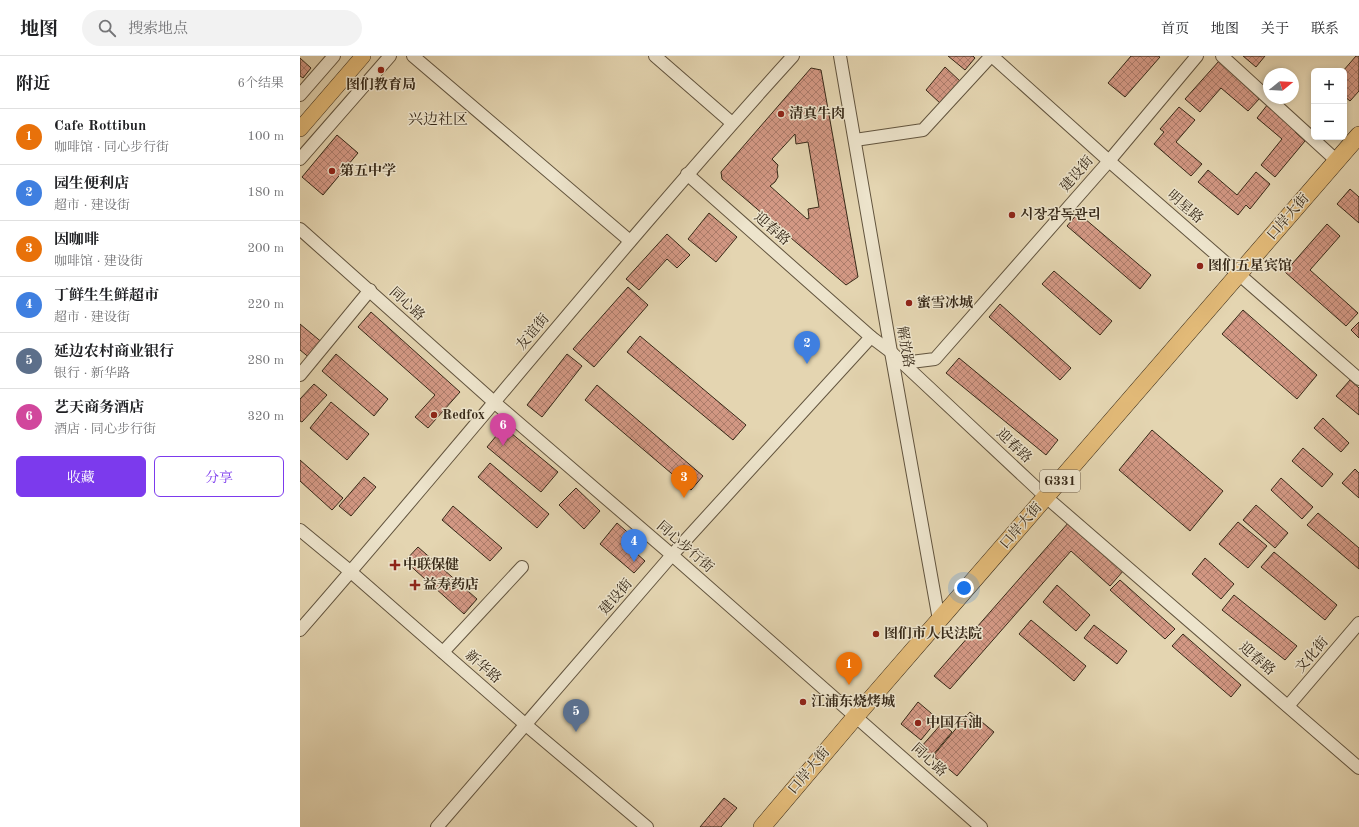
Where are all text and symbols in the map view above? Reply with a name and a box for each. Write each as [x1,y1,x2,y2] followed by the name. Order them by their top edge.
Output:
[82,10,362,46] search box
[96,17,118,39] icon: search
[20,21,58,40] text: 地图
[128,22,188,37] text: 搜索地点
[1161,22,1189,36] text: 首页
[1211,22,1239,36] text: 地图
[1261,22,1289,36] text: 关于
[1311,22,1339,36] text: 联系
[376,65,386,75] marker: 图们教育局
[1263,68,1299,104] north arrow
[1311,68,1347,140] map controls
[1311,68,1347,104] button: +
[16,76,50,93] text: 附近
[346,76,416,92] place label: 图们教育局
[237,77,284,90] text: 6个结果
[1311,104,1347,140] button: −
[789,105,845,121] place label: 清真牛肉
[776,109,786,119] marker: 清真牛肉
[408,111,468,128] district label: 兴边社区
[54,119,146,134] text: Cafe Rottibun
[25,130,33,143] text: 1
[247,130,284,143] text: 100 m
[54,141,169,154] text: 咖啡馆 · 同心步行街
[1057,153,1096,194] street label: 建设街
[340,163,396,178] place label: 第五中学
[327,166,337,176] marker: 第五中学
[54,177,129,192] text: 园生便利店
[25,186,33,199] text: 2
[247,186,284,199] text: 180 m
[1165,187,1206,226] street label: 明星路
[1264,191,1312,243] street label: 口岸大街
[54,199,130,212] text: 超市 · 建设街
[1020,206,1101,222] place label: 시장감독관리
[752,209,793,248] street label: 迎春路
[1007,210,1017,220] marker: 시장감독관리
[54,233,99,248] text: 因咖啡
[25,242,33,255] text: 3
[247,242,284,255] text: 200 m
[54,255,143,268] text: 咖啡馆 · 建设街
[1208,257,1292,273] place label: 图们五星宾馆
[1195,261,1205,271] marker: 图们五星宾馆
[387,284,428,323] street label: 同心路
[54,289,159,304] text: 丁鲜生生鲜超市
[917,294,973,310] place label: 蜜雪冰城
[25,298,33,311] text: 4
[247,298,284,311] text: 220 m
[904,298,914,308] marker: 蜜雪冰城
[513,310,552,353] street label: 友谊街
[54,311,130,324] text: 超市 · 建设街
[894,325,917,369] street label: 解放路
[794,331,820,364] pin: 2
[54,345,174,360] text: 延边农村商业银行
[25,354,33,367] text: 5
[247,354,284,367] text: 280 m
[54,367,130,380] text: 银行 · 新华路
[54,401,144,416] text: 艺天商务酒店
[442,408,485,422] place label: Redfox
[25,410,33,423] text: 6
[247,410,284,423] text: 320 m
[429,410,439,420] marker: Redfox
[490,413,516,446] pin: 6
[54,423,156,436] text: 酒店 · 同心步行街
[994,426,1035,465] street label: 迎春路
[16,456,146,497] button: 收藏
[154,456,284,497] button: 分享
[671,465,697,498] pin: 3
[1040,470,1080,492] road number: G331
[997,500,1045,552] street label: 口岸大街
[654,518,717,575] street label: 同心步行街
[621,529,647,562] pin: 4
[403,557,459,572] place label: 中联保健
[390,560,400,570] marker: 中联保健
[423,576,479,592] place label: 益寿药店
[596,576,635,617] street label: 建设街
[954,578,974,598] your location
[410,580,420,590] marker: 益寿药店
[884,626,982,641] place label: 图们市人民法院
[871,629,881,639] marker: 图们市人民法院
[1292,634,1331,675] street label: 文化街
[1237,639,1278,678] street label: 迎春路
[463,647,504,686] street label: 新华路
[836,652,862,685] pin: 1
[811,693,895,709] place label: 江浦东烧烤城
[798,697,808,707] marker: 江浦东烧烤城
[563,699,589,732] pin: 5
[926,714,982,730] place label: 中国石油
[913,718,923,728] marker: 中国石油
[909,740,950,779] street label: 同心路
[785,744,832,797] street label: 口岸大街

